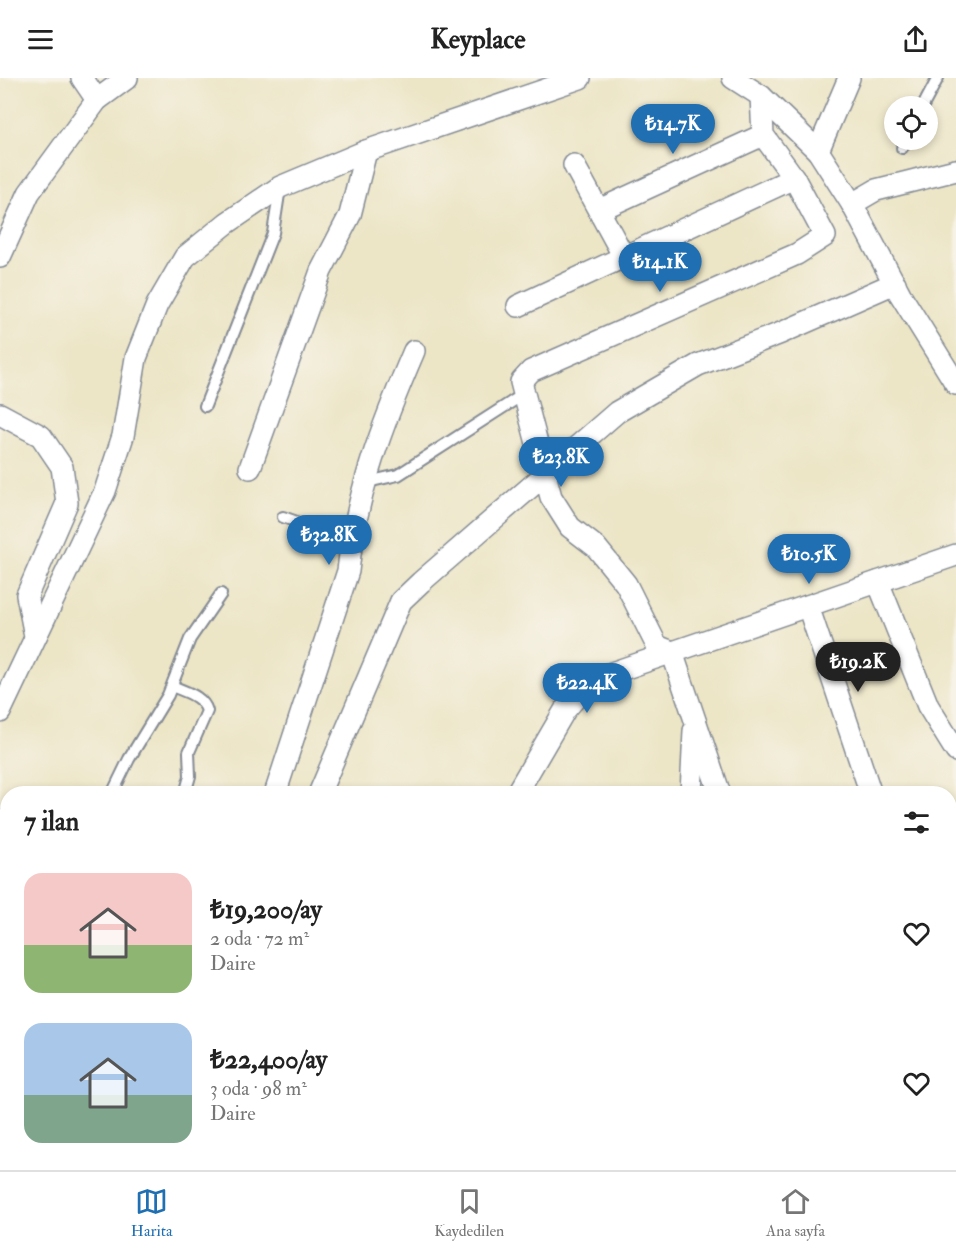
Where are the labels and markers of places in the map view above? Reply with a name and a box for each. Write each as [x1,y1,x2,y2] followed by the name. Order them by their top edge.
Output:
[624,104,722,155] pin: ₺14.7K
[611,242,709,293] pin: ₺14.1K
[512,437,610,488] pin: ₺23.8K
[280,515,378,566] pin: ₺32.8K
[760,534,858,585] pin: ₺10.5K
[809,642,907,693] pin: ₺19.2K
[538,663,636,714] pin: ₺22.4K

